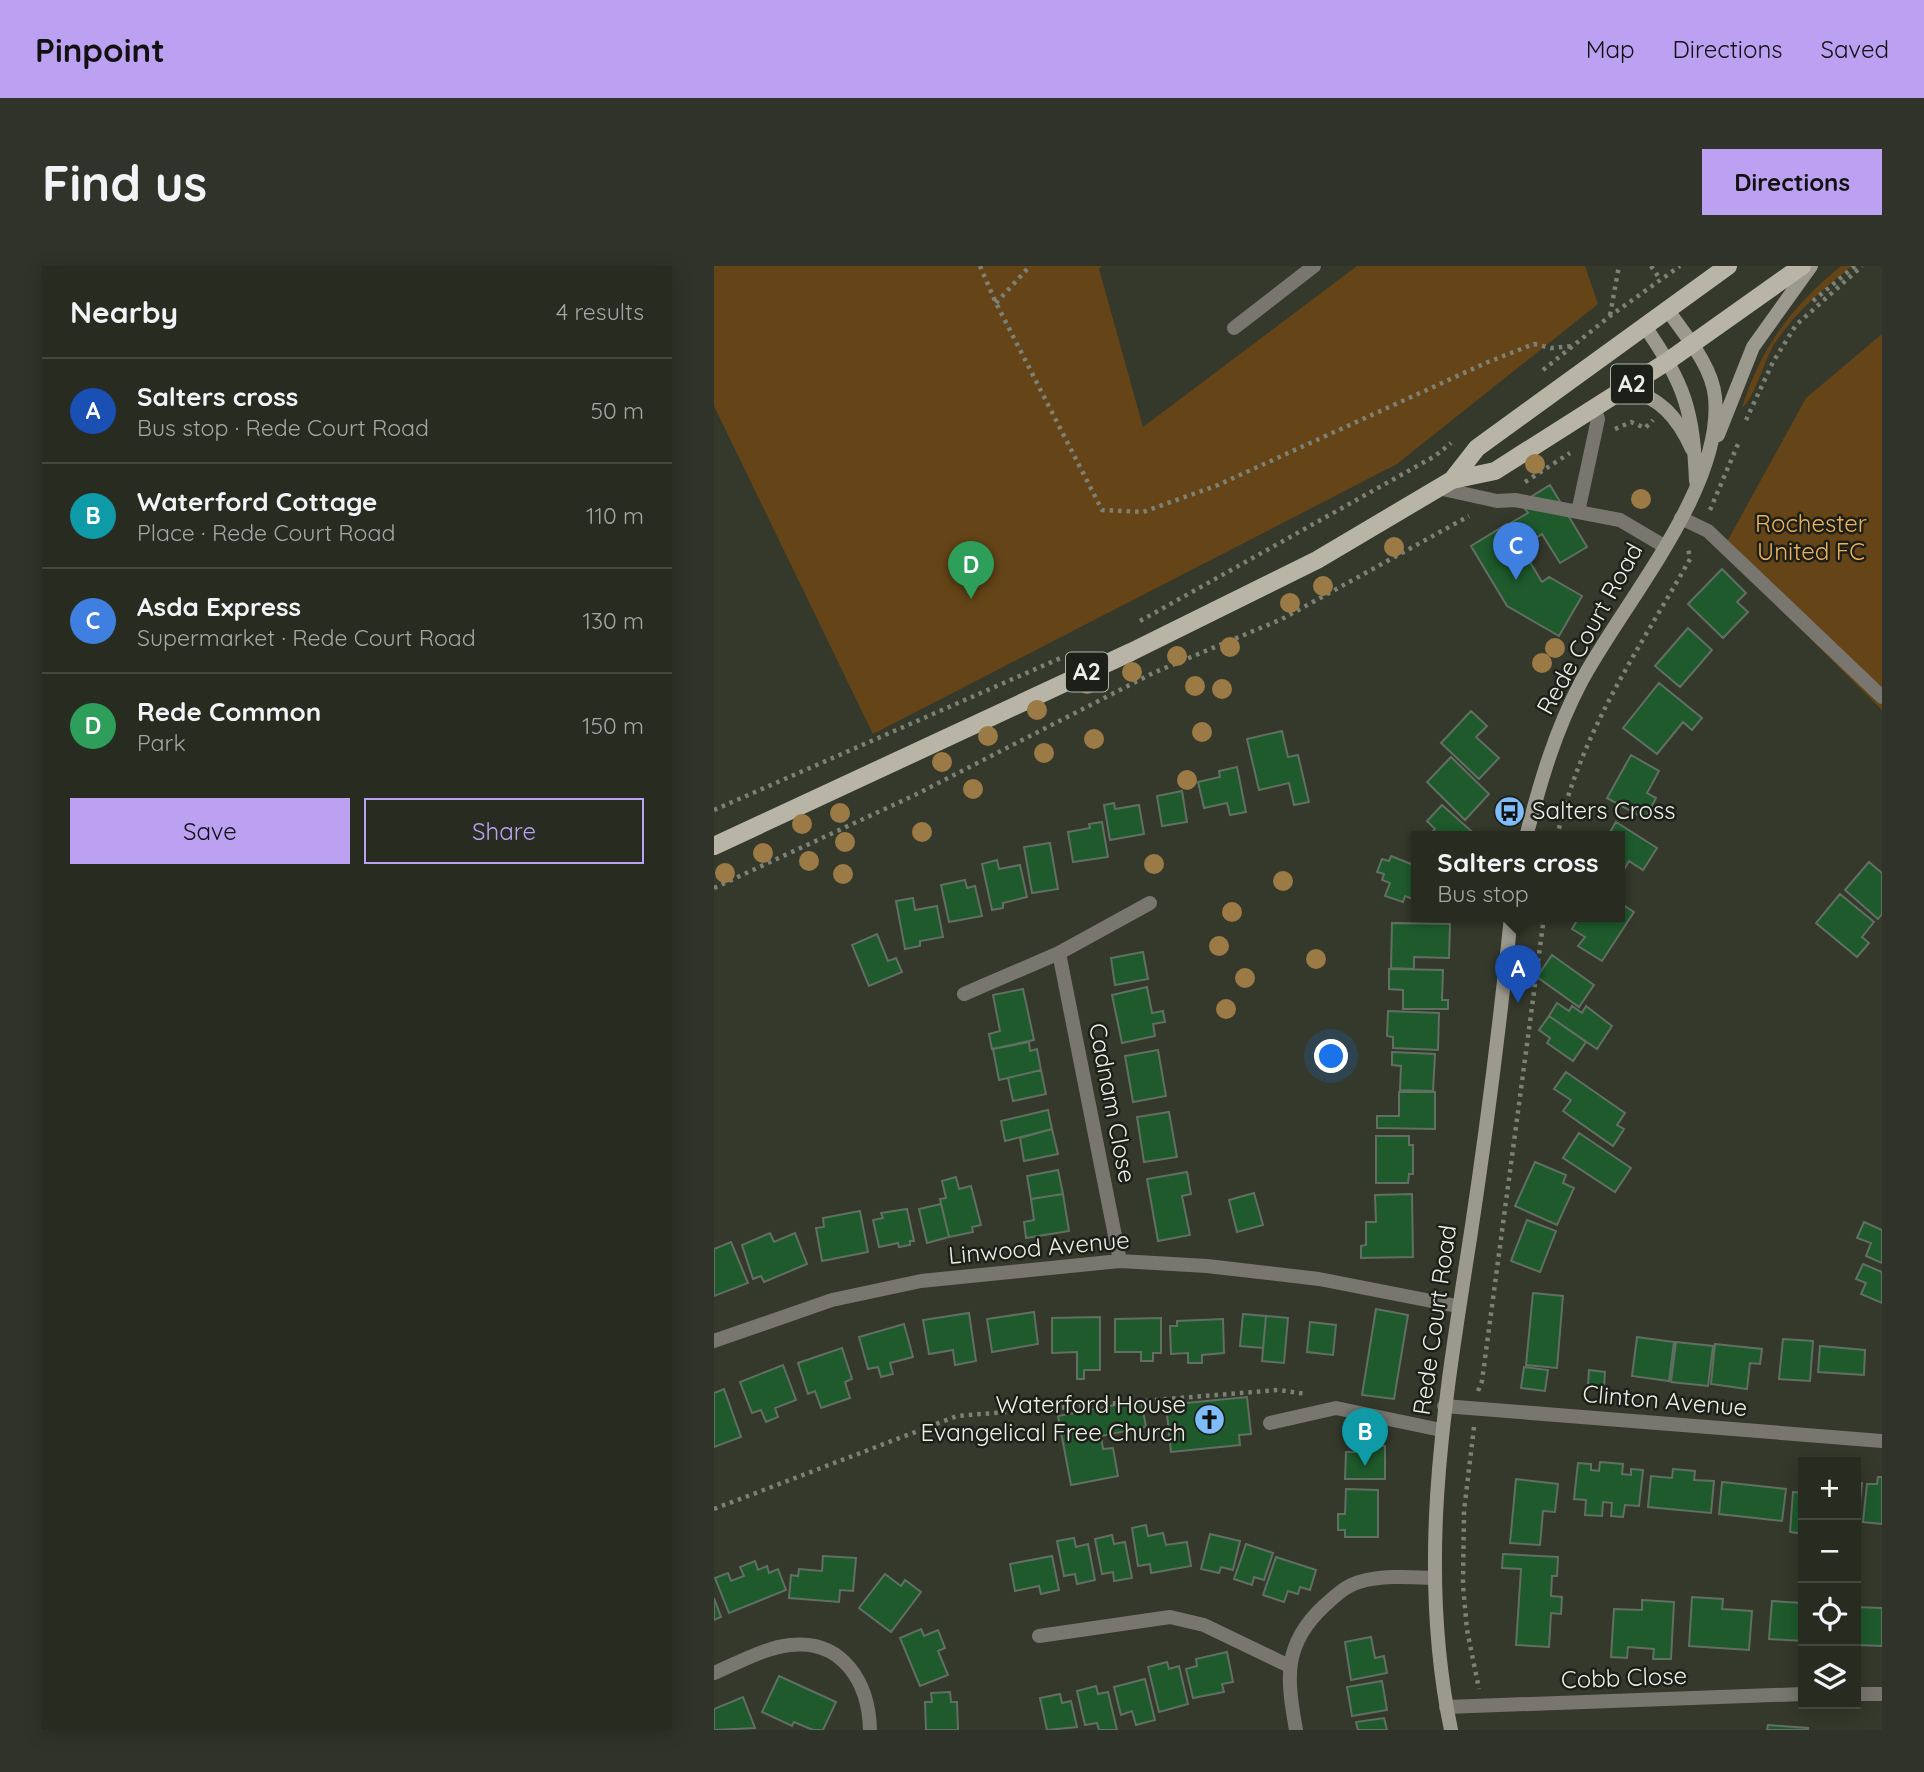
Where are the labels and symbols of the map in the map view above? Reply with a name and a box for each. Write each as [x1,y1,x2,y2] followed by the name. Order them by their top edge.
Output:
[1611,365,1653,404] road number: A2
[1755,508,1867,566] park label: Rochester United FC
[1493,522,1539,580] pin: C
[1530,538,1649,720] street label: Rede Court Road
[948,541,994,599] pin: D
[1066,652,1108,692] road number: A2
[1492,794,1526,828] bus stop icon: Salters Cross
[1532,795,1676,825] place label: Salters Cross
[1495,945,1541,1003] pin: A
[1083,1020,1143,1185] street label: Cadnam Close
[1314,1039,1348,1073] your location
[1406,1223,1462,1417] street label: Rede Court Road
[947,1224,1131,1270] street label: Linwood Avenue
[1581,1378,1749,1422] street label: Clinton Avenue
[920,1389,1186,1447] place label: Waterford House Evangelical Free Church
[1192,1402,1226,1436] church icon: Waterford House Evangelical Free Church
[1342,1408,1388,1466] pin: B
[1560,1660,1687,1694] street label: Cobb Close

